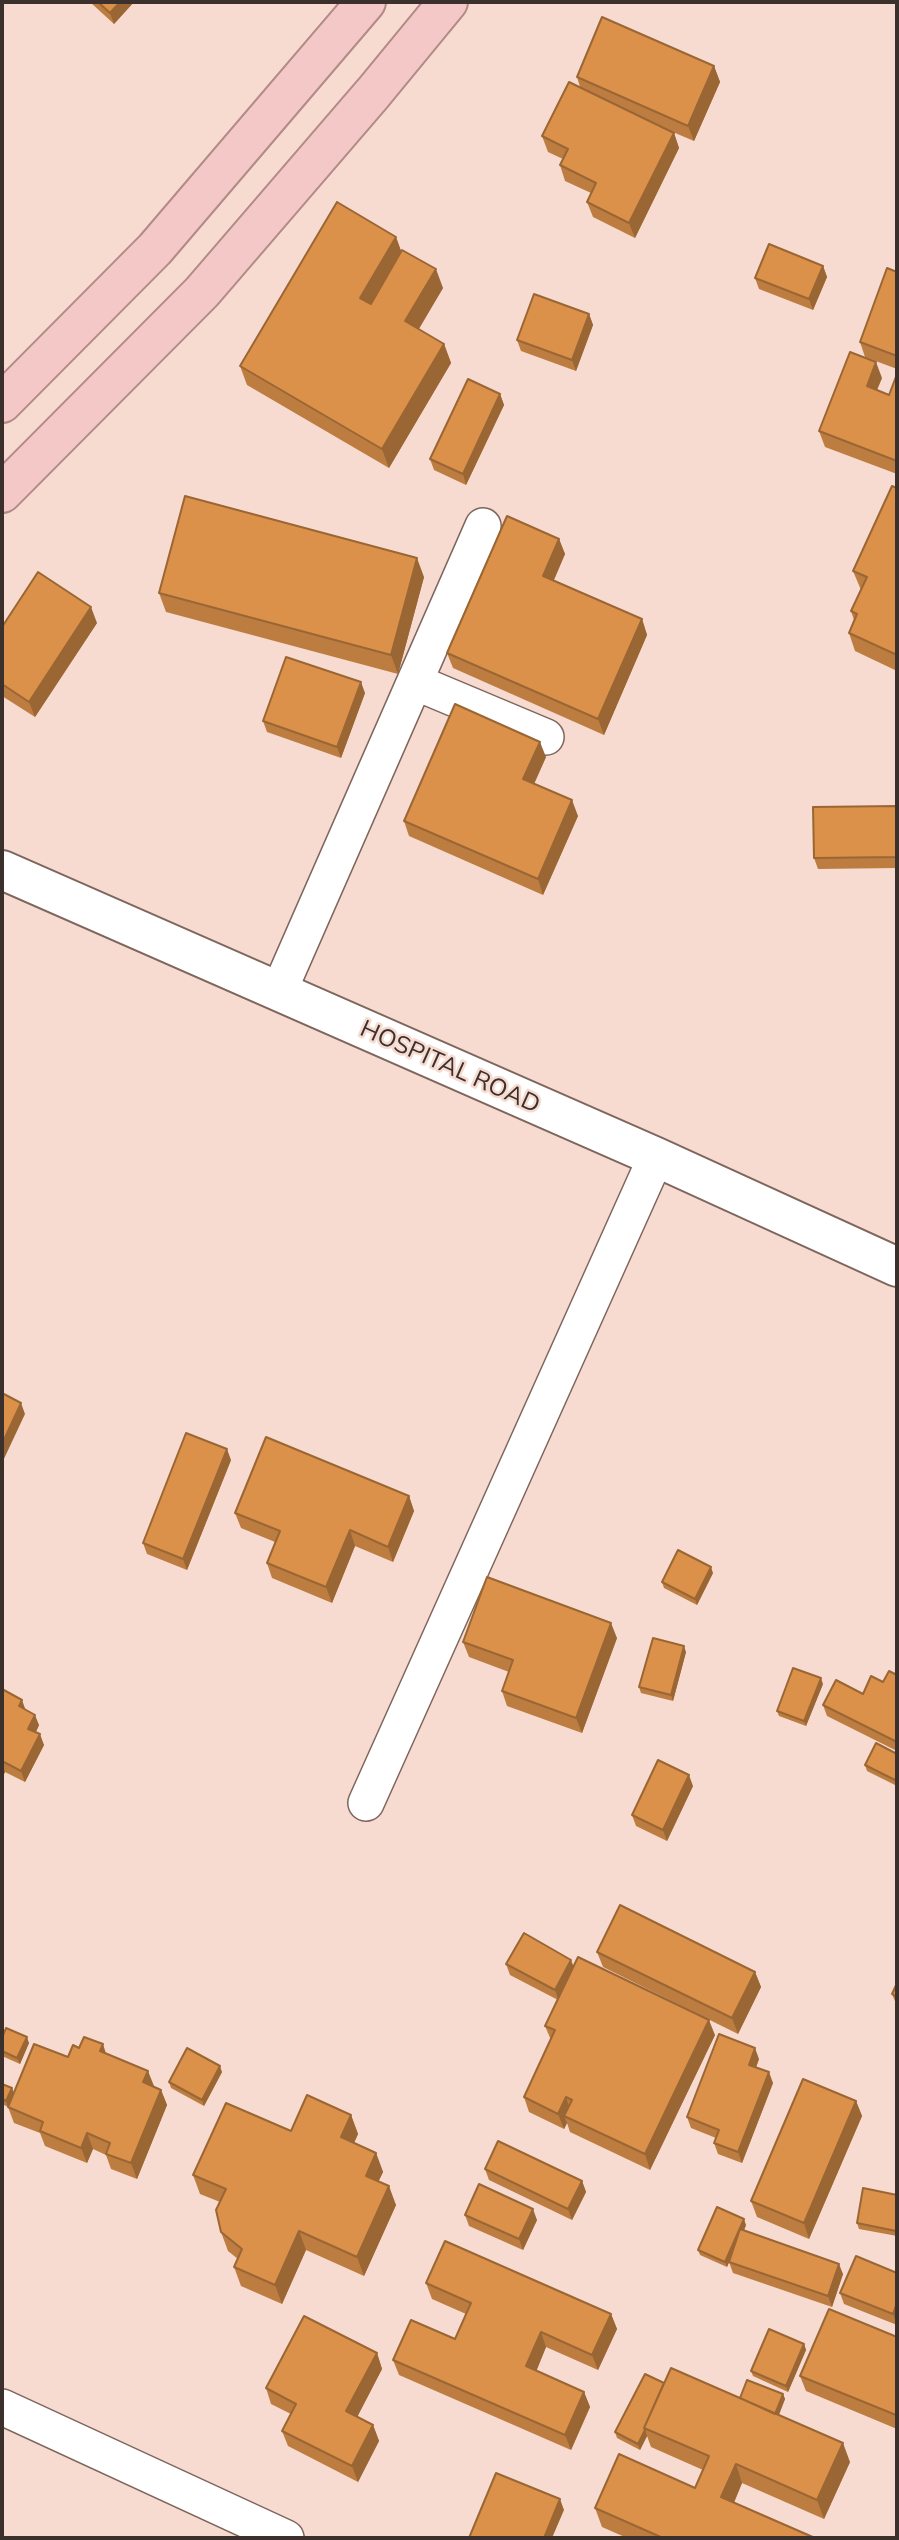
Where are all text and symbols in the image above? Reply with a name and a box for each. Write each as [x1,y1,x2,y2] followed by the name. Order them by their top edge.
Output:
[356,1014,544,1120] street label: HOSPITAL ROAD

